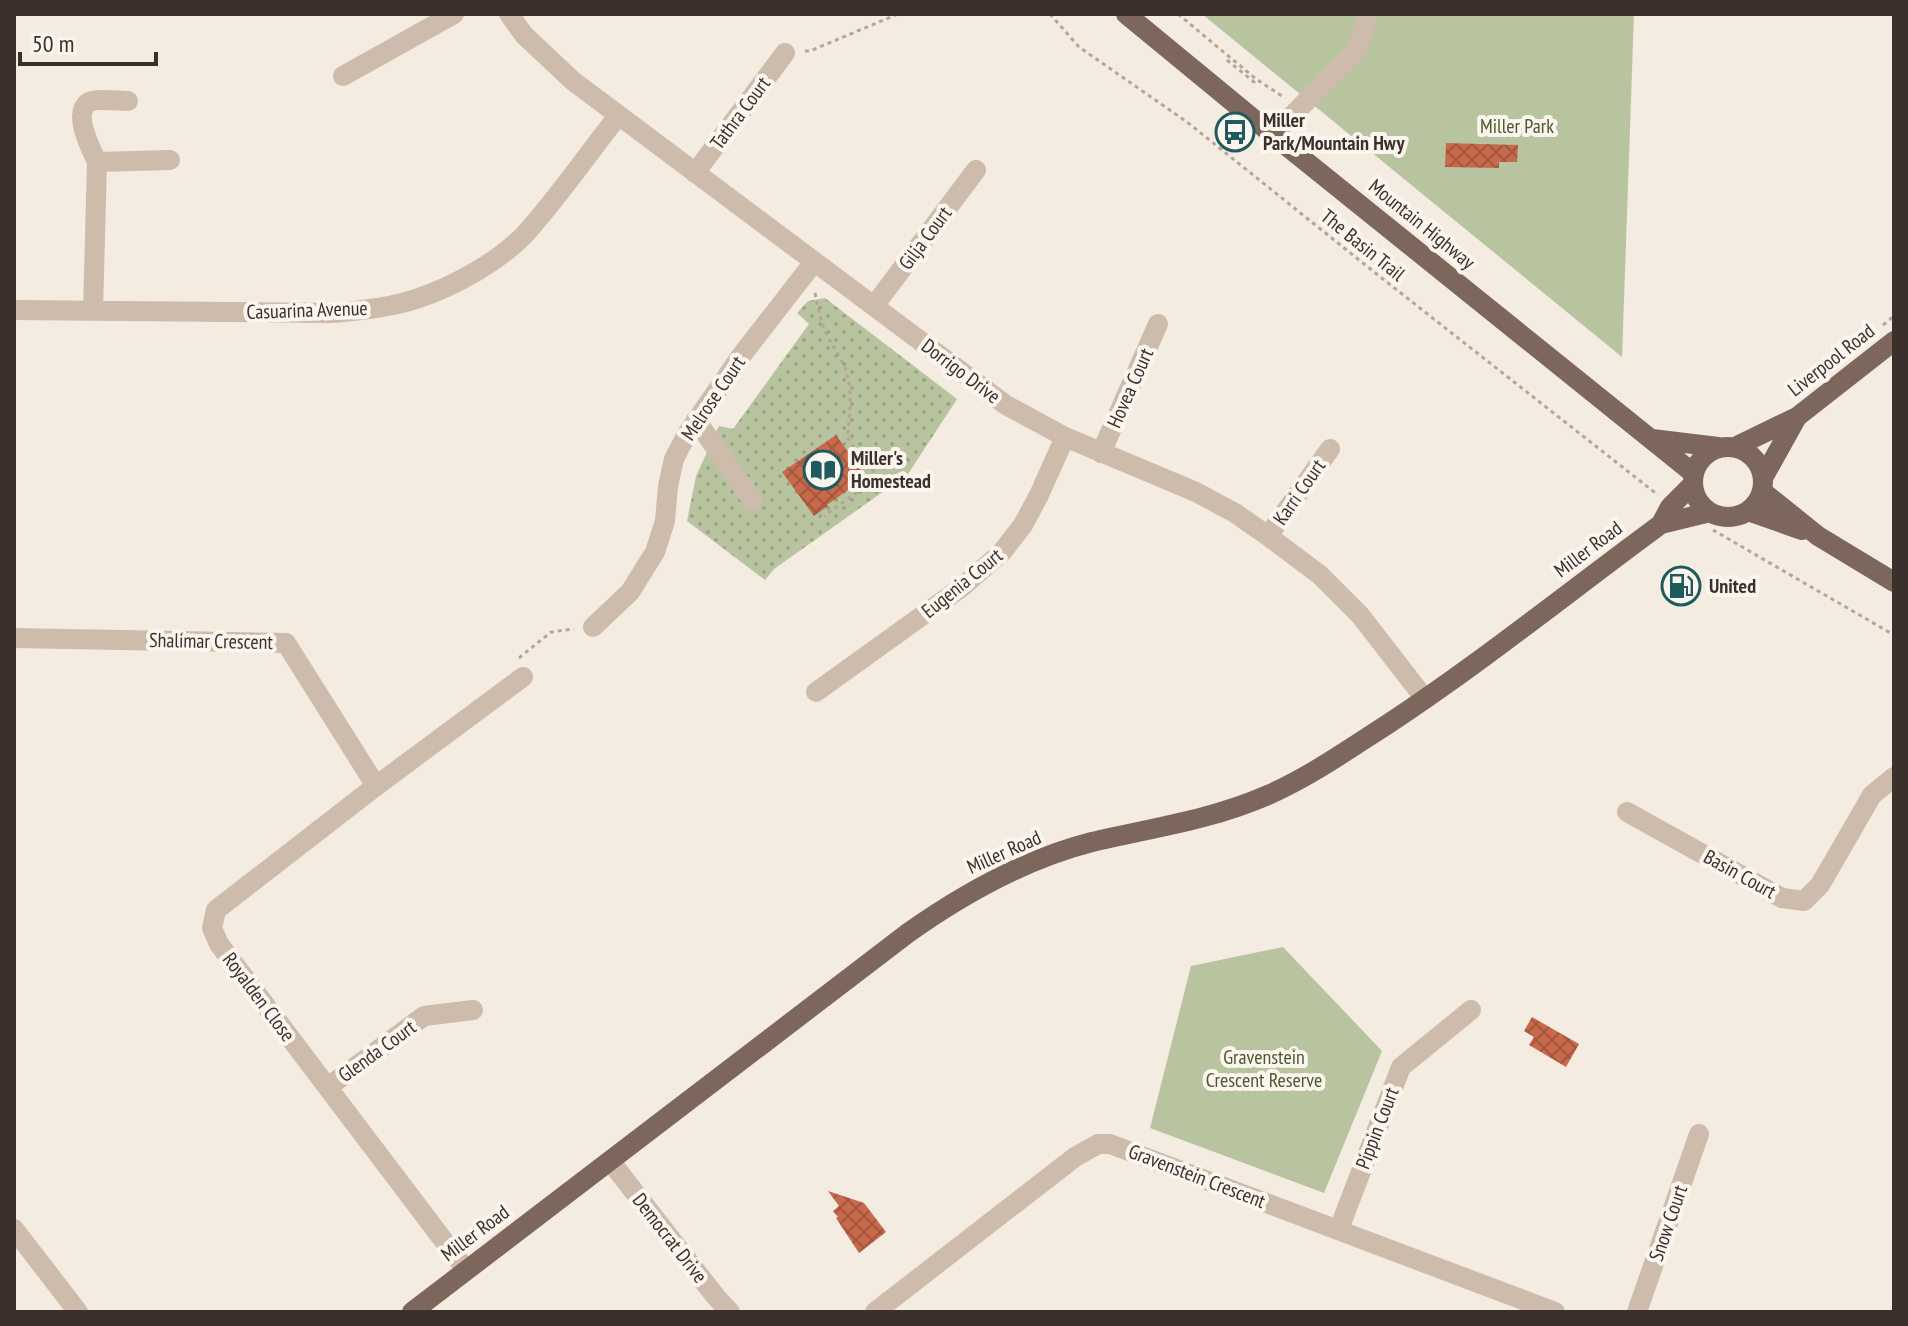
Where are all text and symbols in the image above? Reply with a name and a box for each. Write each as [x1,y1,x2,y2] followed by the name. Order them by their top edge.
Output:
[20,16,156,66] scale bar
[32,28,74,59] text: 50 m
[704,71,776,155] street label: Tathra Court
[1263,107,1405,156] place label: Miller Park/Mountain Hwy
[1214,111,1256,153] bus stop icon: Miller Park/Mountain Hwy
[1480,113,1554,139] park label: Miller Park
[1363,173,1481,275] street label: Mountain Highway
[893,201,958,275] street label: Gilja Court
[1316,203,1411,287] street label: The Basin Trail
[246,295,368,325] street label: Casuarina Avenue
[1782,318,1880,402] street label: Liverpool Road
[916,333,1006,409] street label: Dorrigo Drive
[1101,344,1159,432] street label: Hovea Court
[675,350,751,445] street label: Melrose Court
[851,445,931,494] place label: Miller's Homestead
[802,449,844,491] library icon: Miller's Homestead
[1267,454,1331,530] street label: Karri Court
[1549,515,1627,583] street label: Miller Road
[916,542,1008,624] street label: Eugenia Court
[1660,565,1702,607] fuel station icon: United
[1709,573,1756,599] place label: United
[149,627,274,655] street label: Shalimar Crescent
[963,824,1045,880] street label: Miller Road
[1699,843,1781,905] street label: Basin Court
[217,947,301,1047] street label: Royalden Close
[333,1014,421,1088] street label: Glenda Court
[1206,1044,1322,1093] park label: Gravenstein Crescent Reserve
[1350,1083,1405,1173] street label: Pippin Court
[1125,1138,1270,1214] street label: Gravenstein Crescent
[1643,1181,1693,1265] street label: Snow Court
[627,1188,713,1288] street label: Democrat Drive
[436,1199,514,1267] street label: Miller Road

